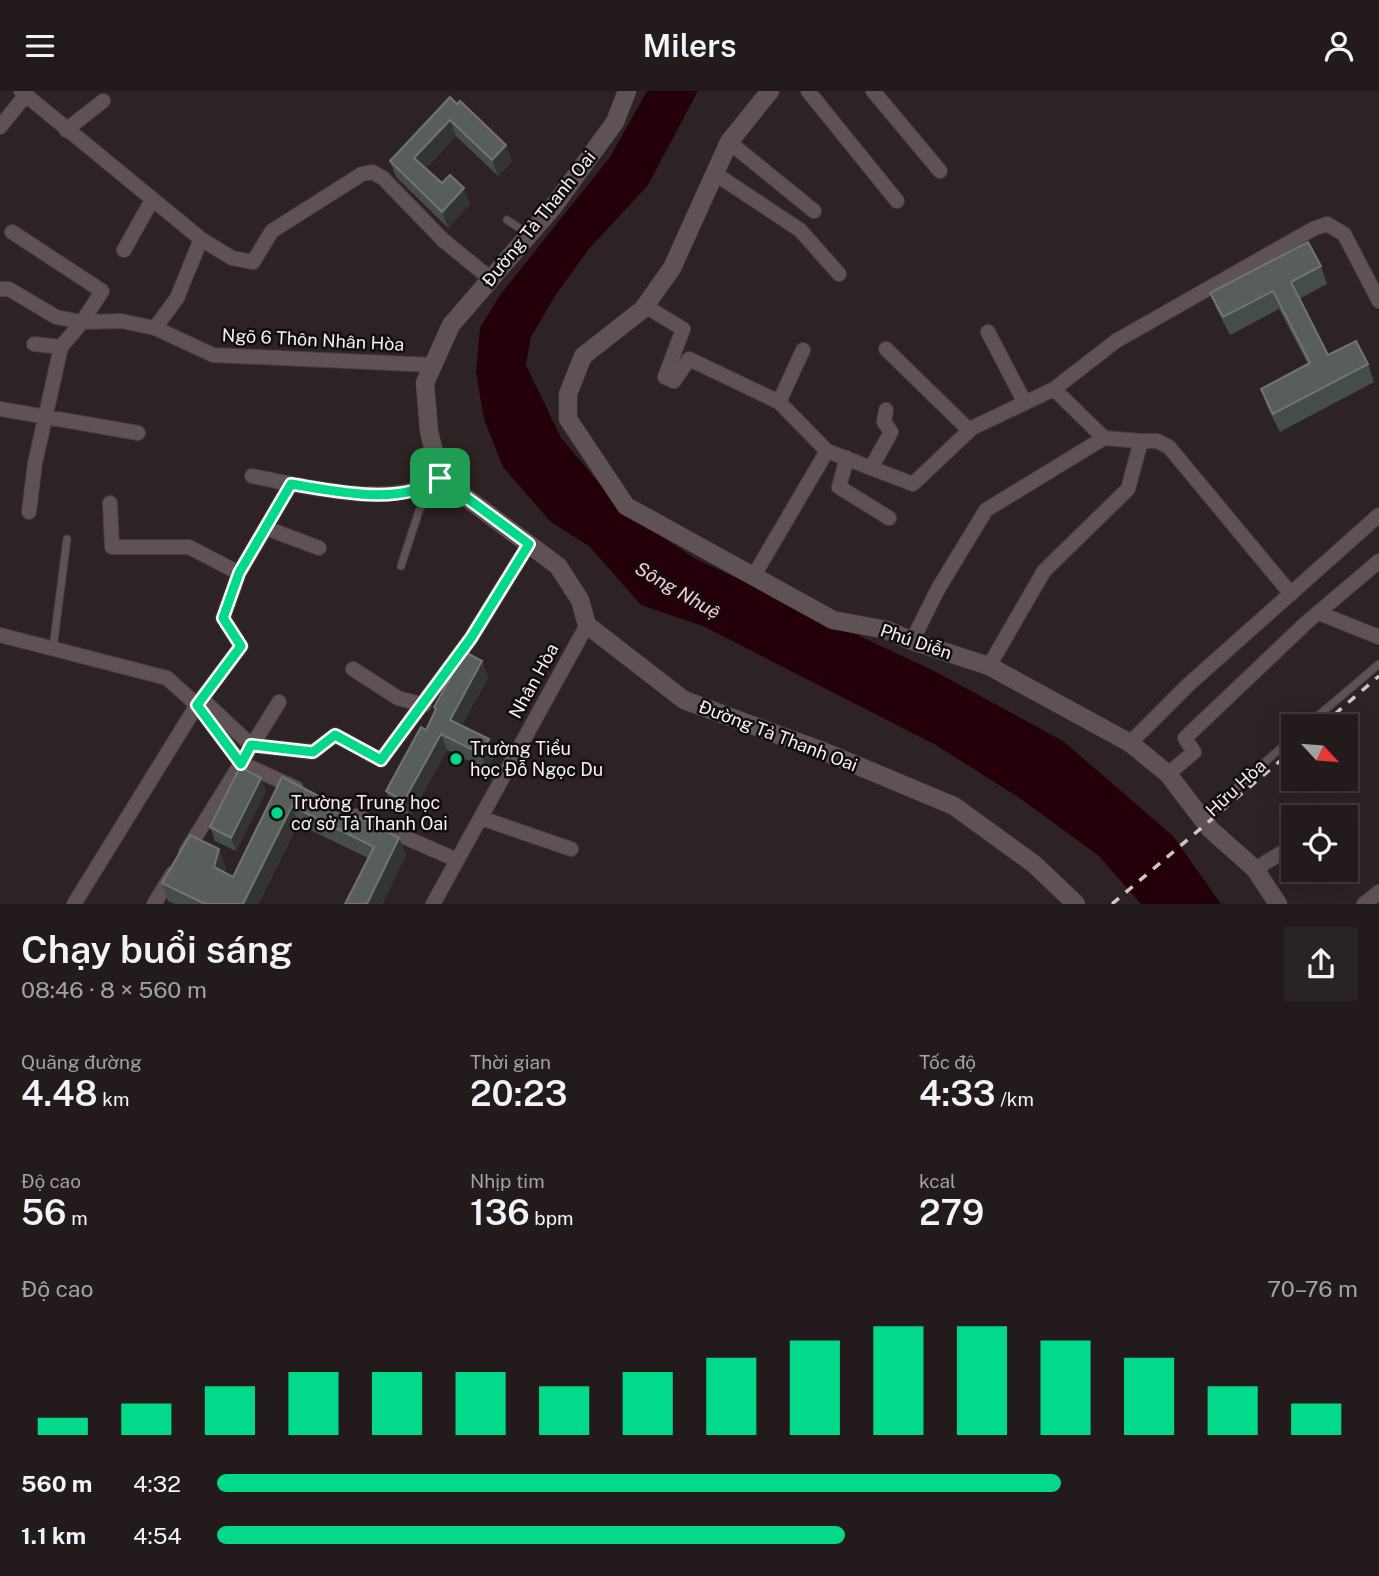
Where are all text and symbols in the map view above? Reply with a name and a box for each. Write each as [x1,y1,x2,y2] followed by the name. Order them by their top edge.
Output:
[21,27,59,65] icon: menu
[642,27,737,64] text: Milers
[1320,27,1358,65] icon: person
[477,147,600,291] street label: Đường Tả Thanh Oai
[221,324,405,355] street label: Ngõ 6 Thôn Nhân Hòa
[410,448,470,508] pin
[421,459,459,497] icon: arrive
[631,557,725,623] water label: Sông Nhuệ
[878,620,955,664] street label: Phú Diễn
[504,640,563,722] street label: Nhân Hòa
[696,696,861,776] street label: Đường Tả Thanh Oai
[1281,714,1358,791] north arrow
[1281,714,1358,882] map controls
[470,738,603,780] place label: Trường Tiểu học Đỗ Ngọc Du
[448,751,464,767] marker: Trường Tiểu học Đỗ Ngọc Du
[1201,755,1270,821] street label: Hữu Hòa
[291,792,448,834] place label: Trường Trung học cơ sở Tả Thanh Oai
[269,805,285,821] marker: Trường Trung học cơ sở Tả Thanh Oai
[1281,805,1358,882] button: locate
[21,927,293,972] text: Chạy buổi sáng
[1284,927,1358,1001] button: share
[21,976,207,1003] text: 08:46 · 8 × 560 m
[21,1051,142,1073] text: Quãng đường
[470,1051,551,1073] text: Thời gian
[919,1051,976,1073] text: Tốc độ
[21,1073,98,1114] text: 4.48
[470,1073,567,1114] text: 20:23
[919,1073,996,1114] text: 4:33
[98,1088,129,1110] text: km
[996,1088,1034,1110] text: /km
[21,1170,81,1192] text: Độ cao
[470,1170,545,1192] text: Nhịp tim
[919,1170,956,1192] text: kcal
[21,1192,67,1233] text: 56
[470,1192,530,1233] text: 136
[919,1192,984,1233] text: 279
[67,1207,88,1229] text: m
[530,1207,573,1229] text: bpm
[21,1275,93,1302] text: Độ cao
[1267,1275,1358,1302] text: 70–76 m
[21,1470,92,1497] text: 560 m
[133,1470,181,1497] text: 4:32
[21,1522,86,1549] text: 1.1 km
[133,1522,182,1549] text: 4:54

